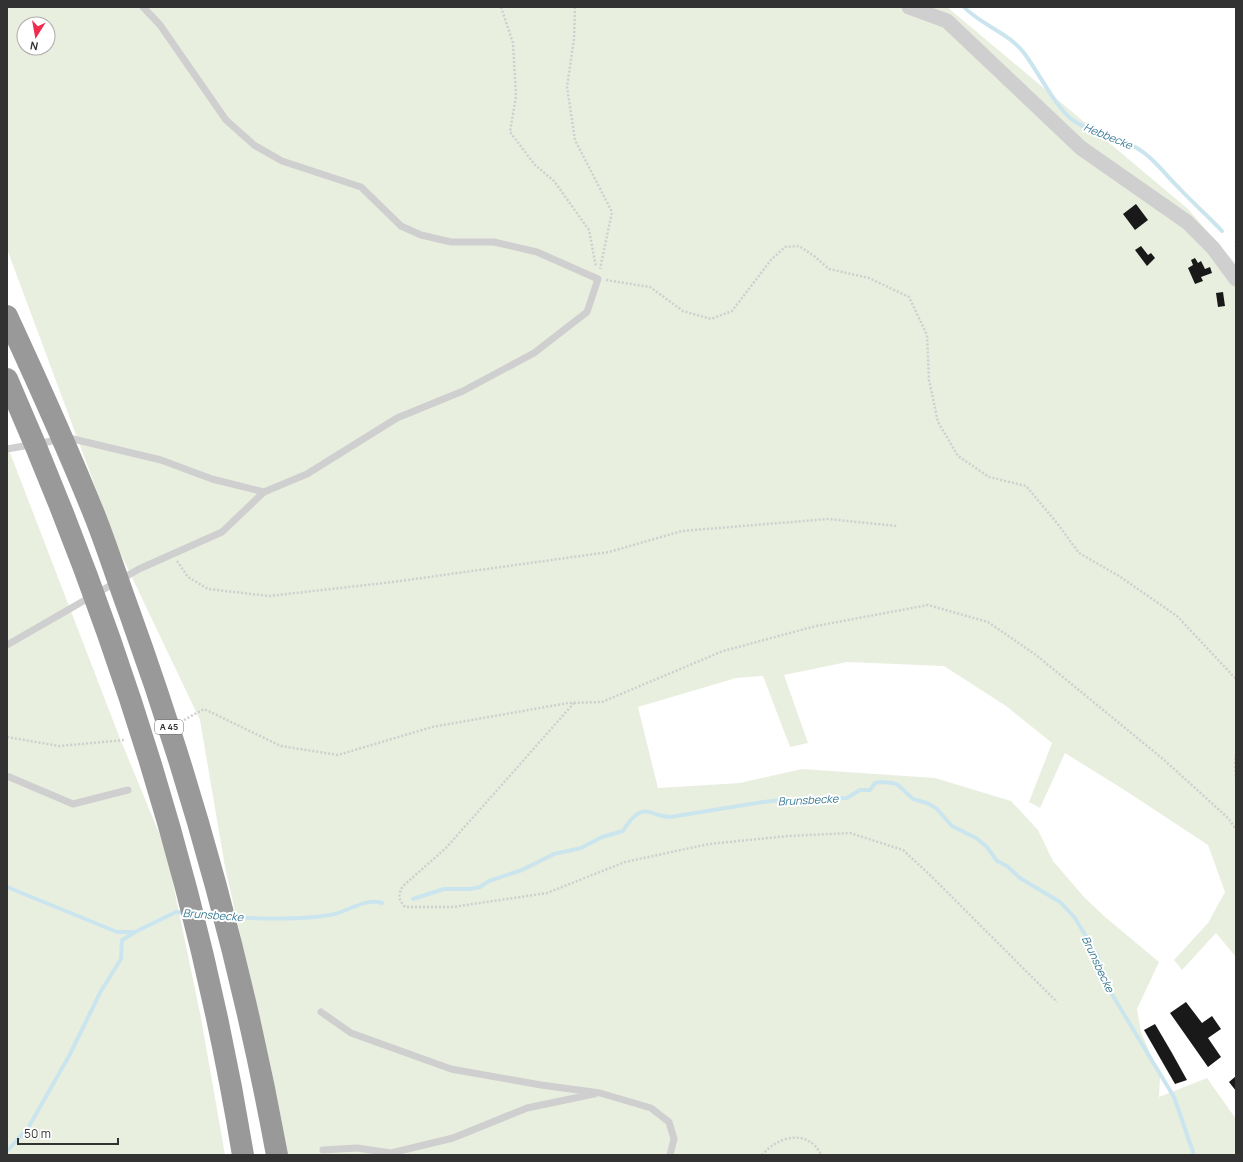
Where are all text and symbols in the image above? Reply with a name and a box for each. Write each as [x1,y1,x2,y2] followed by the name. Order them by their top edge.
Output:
[16,16,56,56] north arrow
[29,38,39,54] text: N
[1082,119,1135,152] water label: Hebbecke
[155,720,183,734] road number: A 45
[777,790,839,809] water label: Brunsbecke
[182,905,244,924] water label: Brunsbecke
[1079,933,1118,995] water label: Brunsbecke
[18,1120,118,1146] scale bar
[24,1125,51,1142] text: 50 m

